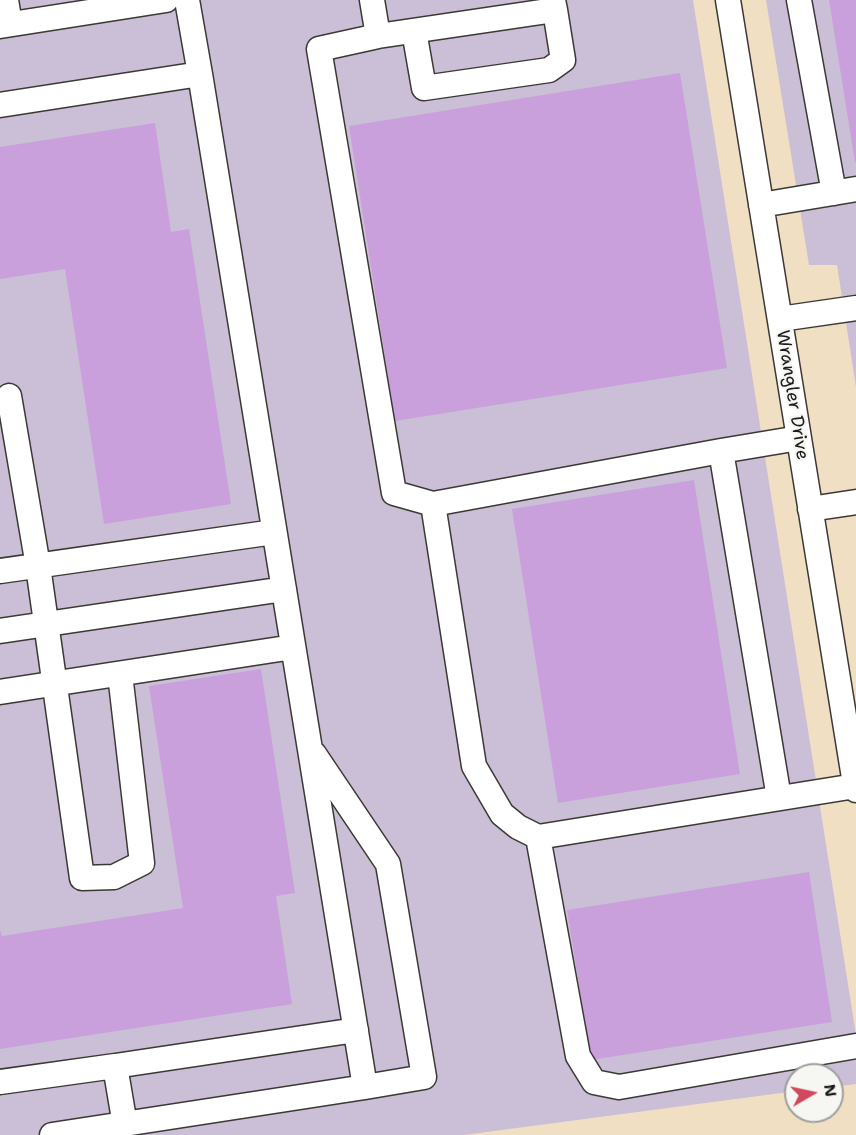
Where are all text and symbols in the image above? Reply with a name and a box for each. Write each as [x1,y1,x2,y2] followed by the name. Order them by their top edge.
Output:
[771,329,813,461] street label: Wrangler Drive
[784,1063,844,1123] north arrow
[819,1083,842,1098] text: N

